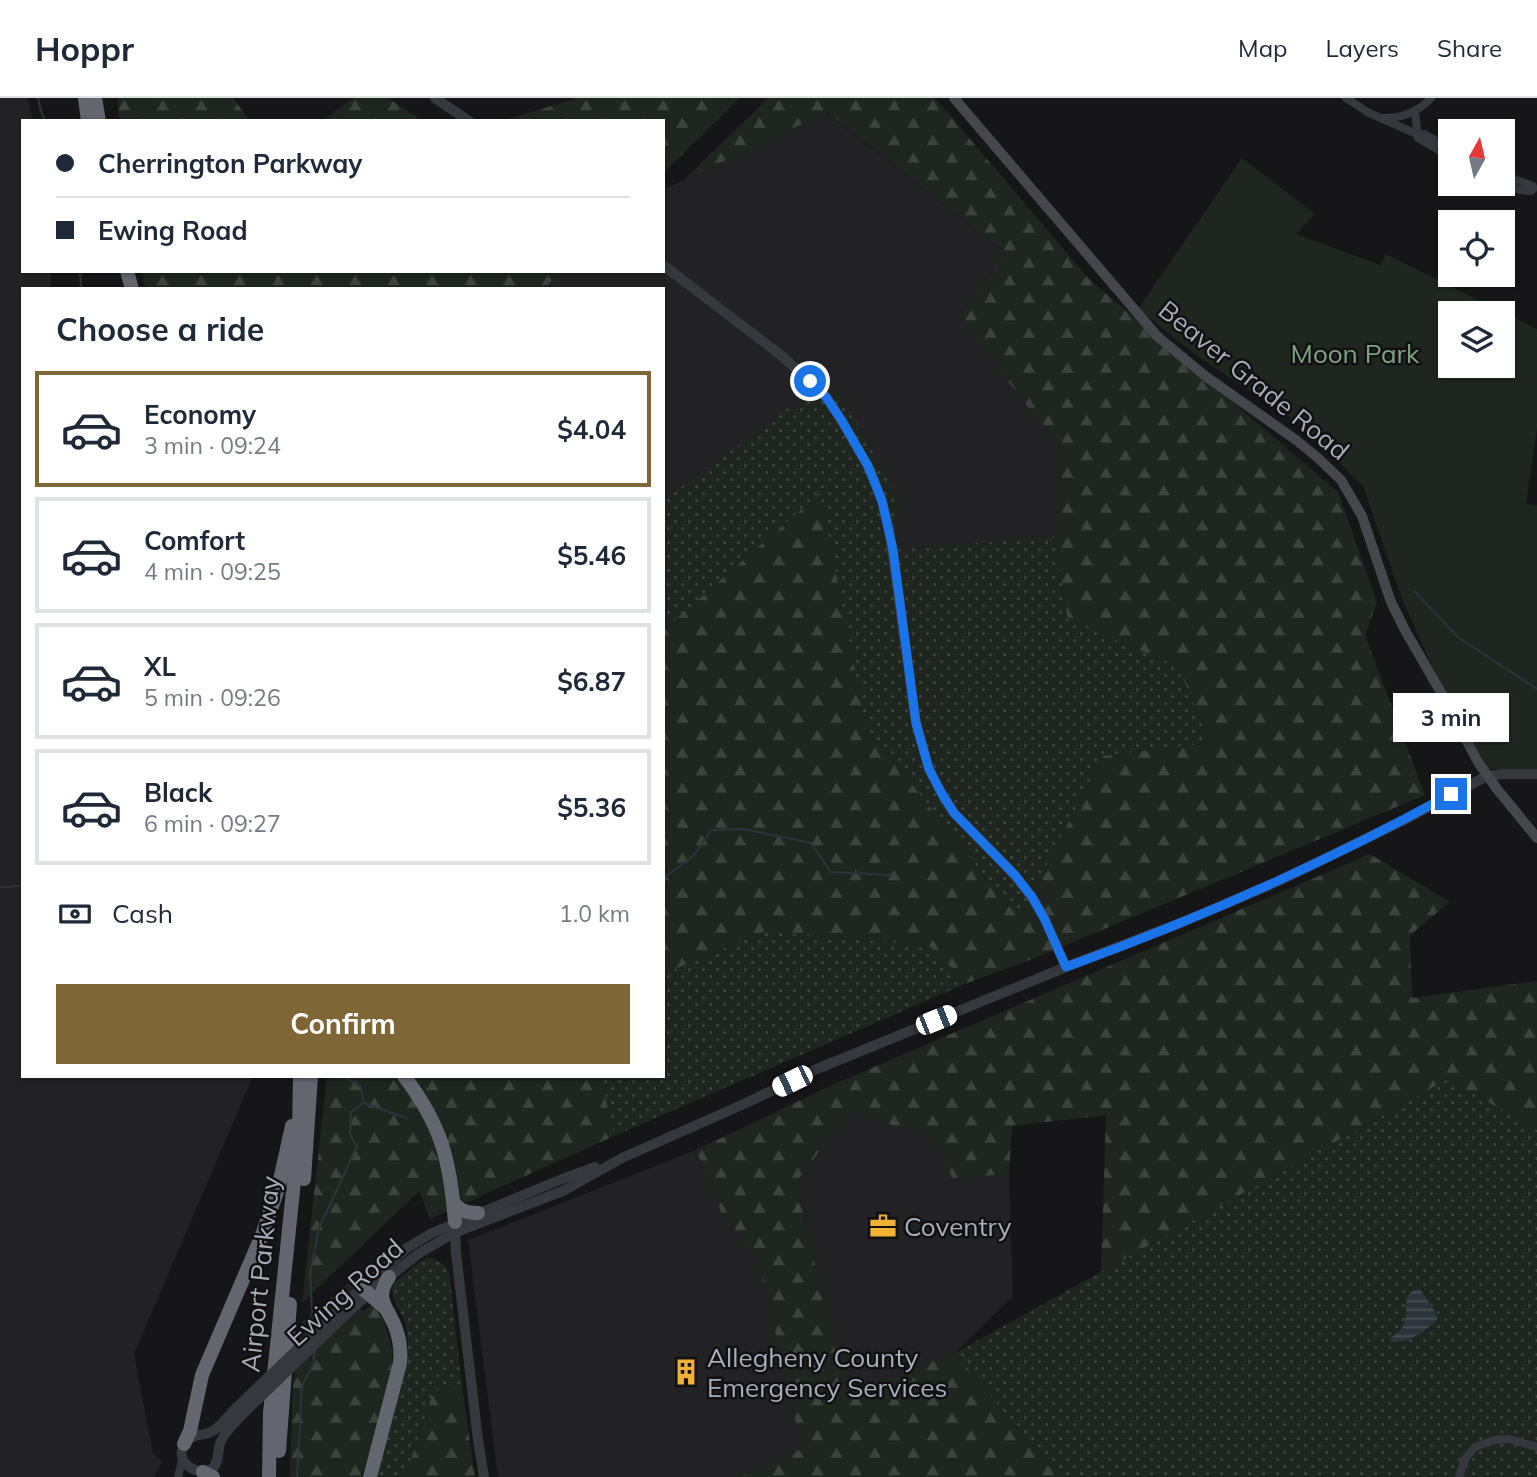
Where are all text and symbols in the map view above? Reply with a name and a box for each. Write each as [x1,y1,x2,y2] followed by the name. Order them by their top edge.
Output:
[35,28,134,69] text: Hoppr
[1238,33,1287,63] text: Map
[1325,33,1399,63] text: Layers
[1437,33,1502,63] text: Share
[1438,119,1516,196] north arrow
[1438,119,1515,378] map controls
[98,147,362,180] text: Cherrington Parkway
[1438,210,1515,287] button: locate
[98,214,248,247] text: Ewing Road
[1152,293,1356,467] street label: Beaver Grade Road
[1438,301,1515,378] button: layers
[56,309,264,349] text: Choose a ride
[1291,337,1420,370] park label: Moon Park
[794,365,826,397] route start
[60,398,123,461] icon: car
[144,398,256,431] text: Economy
[557,413,626,446] text: $4.04
[144,431,281,460] text: 3 min · 09:24
[60,524,123,587] icon: car
[144,524,245,557] text: Comfort
[557,539,626,572] text: $5.46
[144,557,281,586] text: 4 min · 09:25
[60,650,123,713] icon: car
[144,650,176,683] text: XL
[557,665,626,698] text: $6.87
[144,683,281,712] text: 5 min · 09:26
[1393,692,1509,742] callout: 3 min
[1421,703,1481,732] text: 3 min
[60,776,123,839] icon: car
[144,776,212,809] text: Black
[1435,778,1467,810] route end
[557,791,626,824] text: $5.36
[144,809,281,838] text: 6 min · 09:27
[56,895,94,933] icon: cash
[112,897,173,930] text: Cash
[559,899,630,928] text: 1.0 km
[56,984,630,1064] button: Confirm
[913,1002,960,1038] car
[769,1062,816,1100] car
[233,1174,287,1374] street label: Airport Parkway
[904,1210,1012,1243] place label: Coventry
[868,1211,898,1241] office icon: Coventry
[280,1231,410,1353] street label: Ewing Road
[707,1341,947,1404] place label: Allegheny County Emergency Services
[671,1357,701,1387] building icon: Allegheny County Emergency Services

